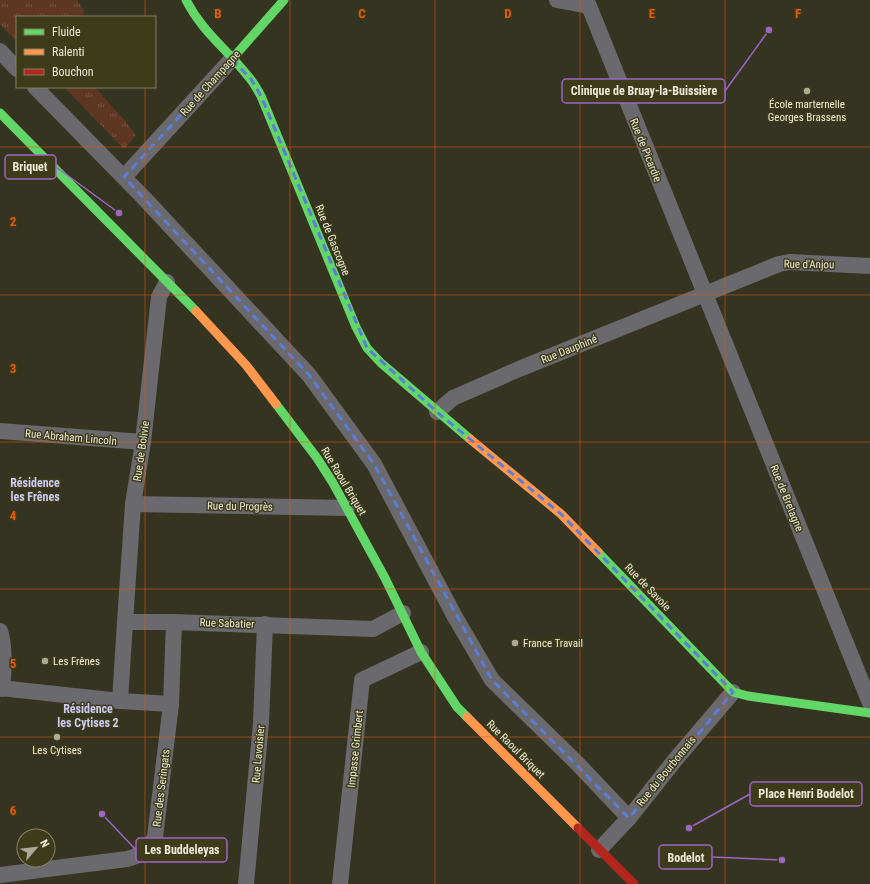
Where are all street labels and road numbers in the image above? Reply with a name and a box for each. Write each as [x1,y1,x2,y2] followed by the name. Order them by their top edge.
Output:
[178,48,243,119] street label: Rue de Champagne
[627,117,664,184] street label: Rue de Picardie
[312,203,353,278] street label: Rue de Gascogne
[784,258,834,271] street label: Rue d'Anjou
[539,332,599,367] street label: Rue Dauphiné
[131,420,152,482] street label: Rue de Bolivie
[25,427,117,448] street label: Rue Abraham Lincoln
[318,445,369,518] street label: Rue Raoul Briquet
[767,463,806,533] street label: Rue de Bretagne
[207,499,273,514] street label: Rue du Progrès
[622,561,673,614] street label: Rue de Savoie
[199,616,255,631] street label: Rue Sabatier
[345,710,366,788] street label: Impasse Grimbert
[484,718,547,781] street label: Rue Raoul Briquet
[249,724,268,783] street label: Rue Lavoisier
[634,734,699,809] street label: Rue du Bourbonnais
[150,749,173,828] street label: Rue des Seringats

